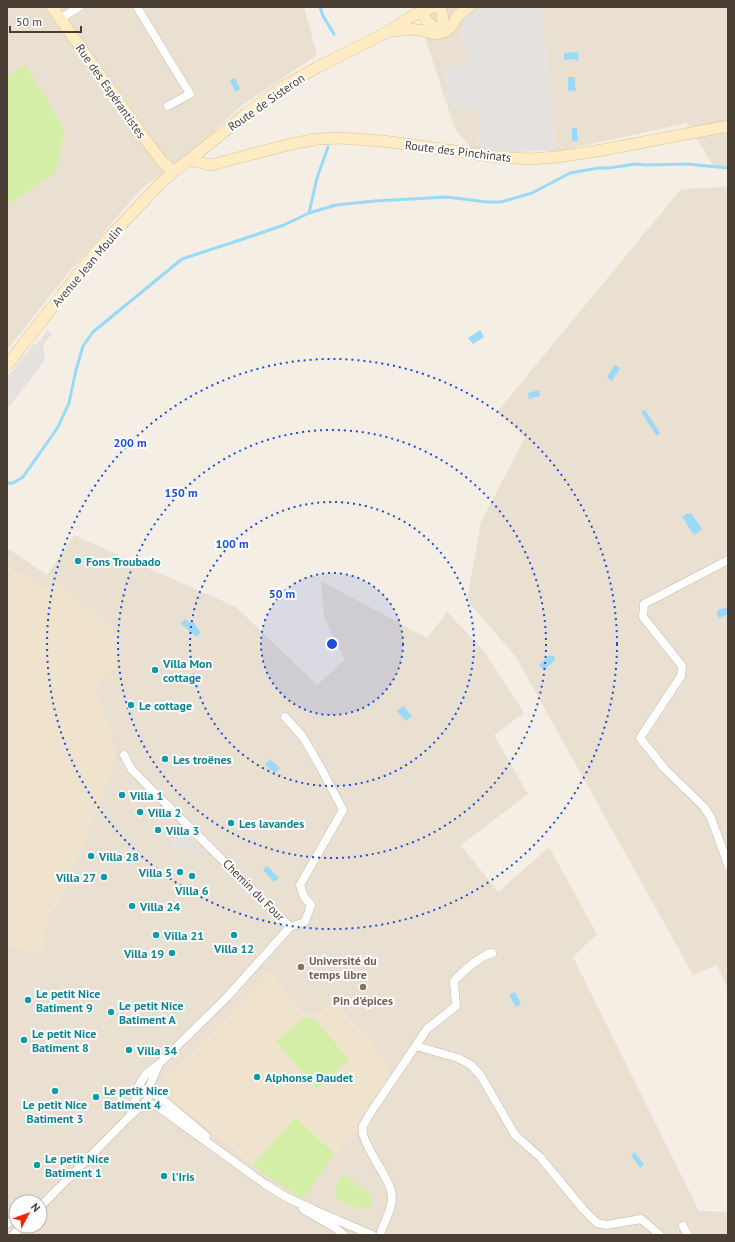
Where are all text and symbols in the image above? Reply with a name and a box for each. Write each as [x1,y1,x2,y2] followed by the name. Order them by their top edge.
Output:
[10,8,81,34] scale bar
[16,14,42,29] text: 50 m
[73,41,149,141] street label: Rue des Espérantistes
[225,70,307,134] street label: Route de Sisteron
[404,137,512,165] street label: Route des Pinchinats
[49,222,125,310] street label: Avenue Jean Moulin
[113,435,147,450] text: 200 m
[164,485,198,500] text: 150 m
[215,536,249,551] text: 100 m
[86,554,161,569] place label: Fons Troubado
[73,556,83,566] marker: Fons Troubado
[269,586,295,601] text: 50 m
[325,637,339,651] centre of rings
[162,656,212,685] place label: Villa Mon cottage
[150,665,160,675] marker: Villa Mon cottage
[139,698,192,713] place label: Le cottage
[126,700,136,710] marker: Le cottage
[173,752,232,767] place label: Les troënes
[160,754,170,764] marker: Les troënes
[129,788,163,803] place label: Villa 1
[117,790,127,800] marker: Villa 1
[147,805,181,820] place label: Villa 2
[135,807,145,817] marker: Villa 2
[239,816,304,831] place label: Les lavandes
[226,818,236,828] marker: Les lavandes
[165,823,199,838] place label: Villa 3
[153,825,163,835] marker: Villa 3
[98,849,139,864] place label: Villa 28
[86,851,96,861] marker: Villa 28
[220,856,288,924] street label: Chemin du Four
[138,865,172,880] place label: Villa 5
[175,867,185,877] marker: Villa 5
[55,870,96,885] place label: Villa 27
[187,871,197,881] marker: Villa 6
[99,872,109,882] marker: Villa 27
[174,883,209,898] place label: Villa 6
[139,899,180,914] place label: Villa 24
[127,901,137,911] marker: Villa 24
[163,928,204,943] place label: Villa 21
[151,930,161,940] marker: Villa 21
[229,930,239,940] marker: Villa 12
[213,941,254,956] place label: Villa 12
[123,946,164,961] place label: Villa 19
[167,948,177,958] marker: Villa 19
[309,953,377,982] place label: Université du temps libre
[296,962,306,972] marker: Université du temps libre
[358,982,368,992] marker: Pin d'épices
[36,986,100,1015] place label: Le petit Nice Batiment 9
[333,993,393,1008] place label: Pin d'épices
[23,995,33,1005] marker: Le petit Nice Batiment 9
[119,998,183,1027] place label: Le petit Nice Batiment A
[106,1007,116,1017] marker: Le petit Nice Batiment A
[32,1026,96,1055] place label: Le petit Nice Batiment 8
[19,1035,29,1045] marker: Le petit Nice Batiment 8
[136,1043,177,1058] place label: Villa 34
[124,1045,134,1055] marker: Villa 34
[265,1070,354,1085] place label: Alphonse Daudet
[252,1072,262,1082] marker: Alphonse Daudet
[104,1083,168,1112] place label: Le petit Nice Batiment 4
[50,1086,60,1096] marker: Le petit Nice Batiment 3
[91,1092,101,1102] marker: Le petit Nice Batiment 4
[23,1097,87,1126] place label: Le petit Nice Batiment 3
[45,1151,109,1180] place label: Le petit Nice Batiment 1
[32,1160,42,1170] marker: Le petit Nice Batiment 1
[172,1169,195,1184] place label: l'Iris
[159,1171,169,1181] marker: l'Iris
[8,1194,48,1234] north arrow
[28,1200,43,1215] text: N

